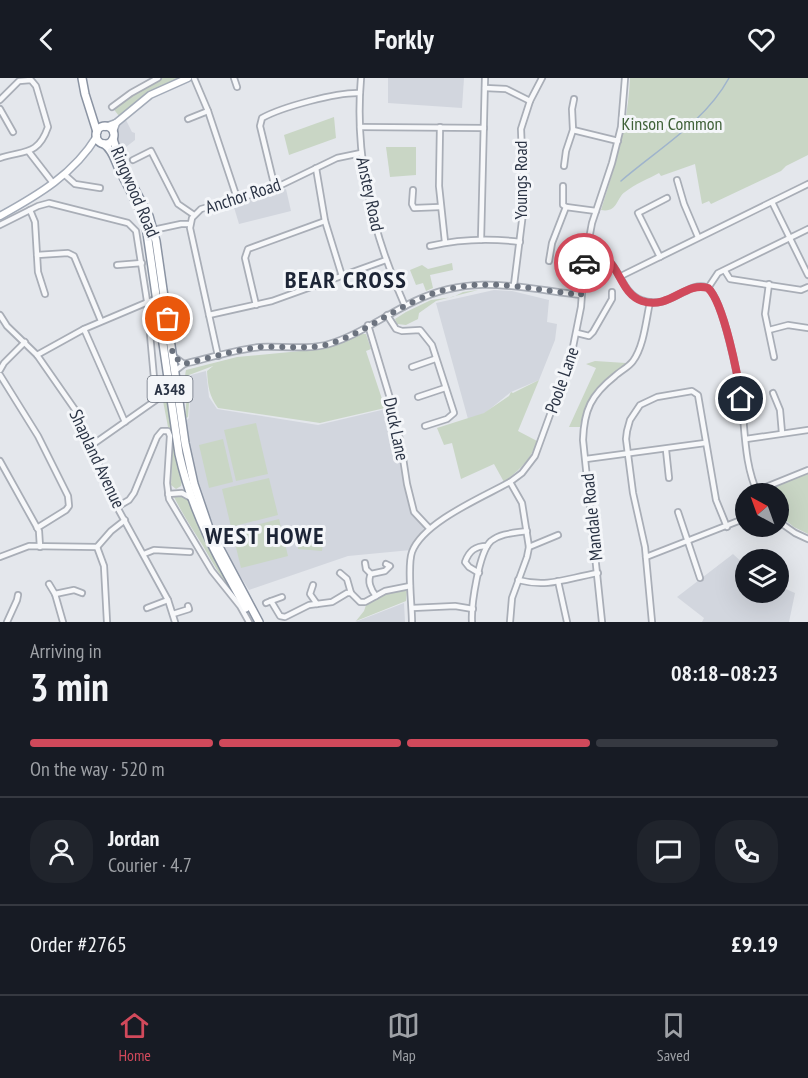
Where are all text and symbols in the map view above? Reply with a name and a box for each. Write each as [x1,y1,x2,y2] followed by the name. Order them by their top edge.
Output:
[374,22,434,56] text: Forkly
[30,23,63,56] icon: back
[745,23,778,56] icon: heart
[622,112,722,135] park label: Kinson Common
[509,141,532,219] street label: Youngs Road
[106,143,165,241] street label: Ringwood Road
[351,155,390,233] street label: Anstey Road
[202,173,283,219] street label: Anchor Road
[554,233,614,293] courier
[568,247,601,280] icon: car
[285,264,407,295] district label: BEAR CROSS
[142,293,193,344] pin
[151,302,184,335] icon: bag
[540,344,584,416] street label: Poole Lane
[715,373,766,424] pin
[148,376,192,402] road number: A348
[724,382,757,415] icon: home
[379,395,414,462] street label: Duck Lane
[65,406,130,512] street label: Shapland Avenue
[575,472,608,562] street label: Mandale Road
[735,483,789,537] north arrow
[735,483,789,603] map controls
[204,520,325,551] district label: WEST HOWE
[735,549,789,603] button: layers
[30,638,102,664] text: Arriving in
[671,659,778,687] text: 08:18–08:23
[30,661,109,712] text: 3 min
[30,756,165,782] text: On the way · 520 m
[30,820,93,883] button: person
[637,820,700,883] button: chat
[715,820,778,883] button: phone
[108,824,159,852] text: Jordan
[108,852,192,878] text: Courier · 4.7
[30,930,127,958] text: Order #2765
[731,930,778,958] text: £9.19
[118,1009,151,1065] tab: Home
[387,1009,420,1065] tab: Map
[657,1009,690,1065] tab: Saved

